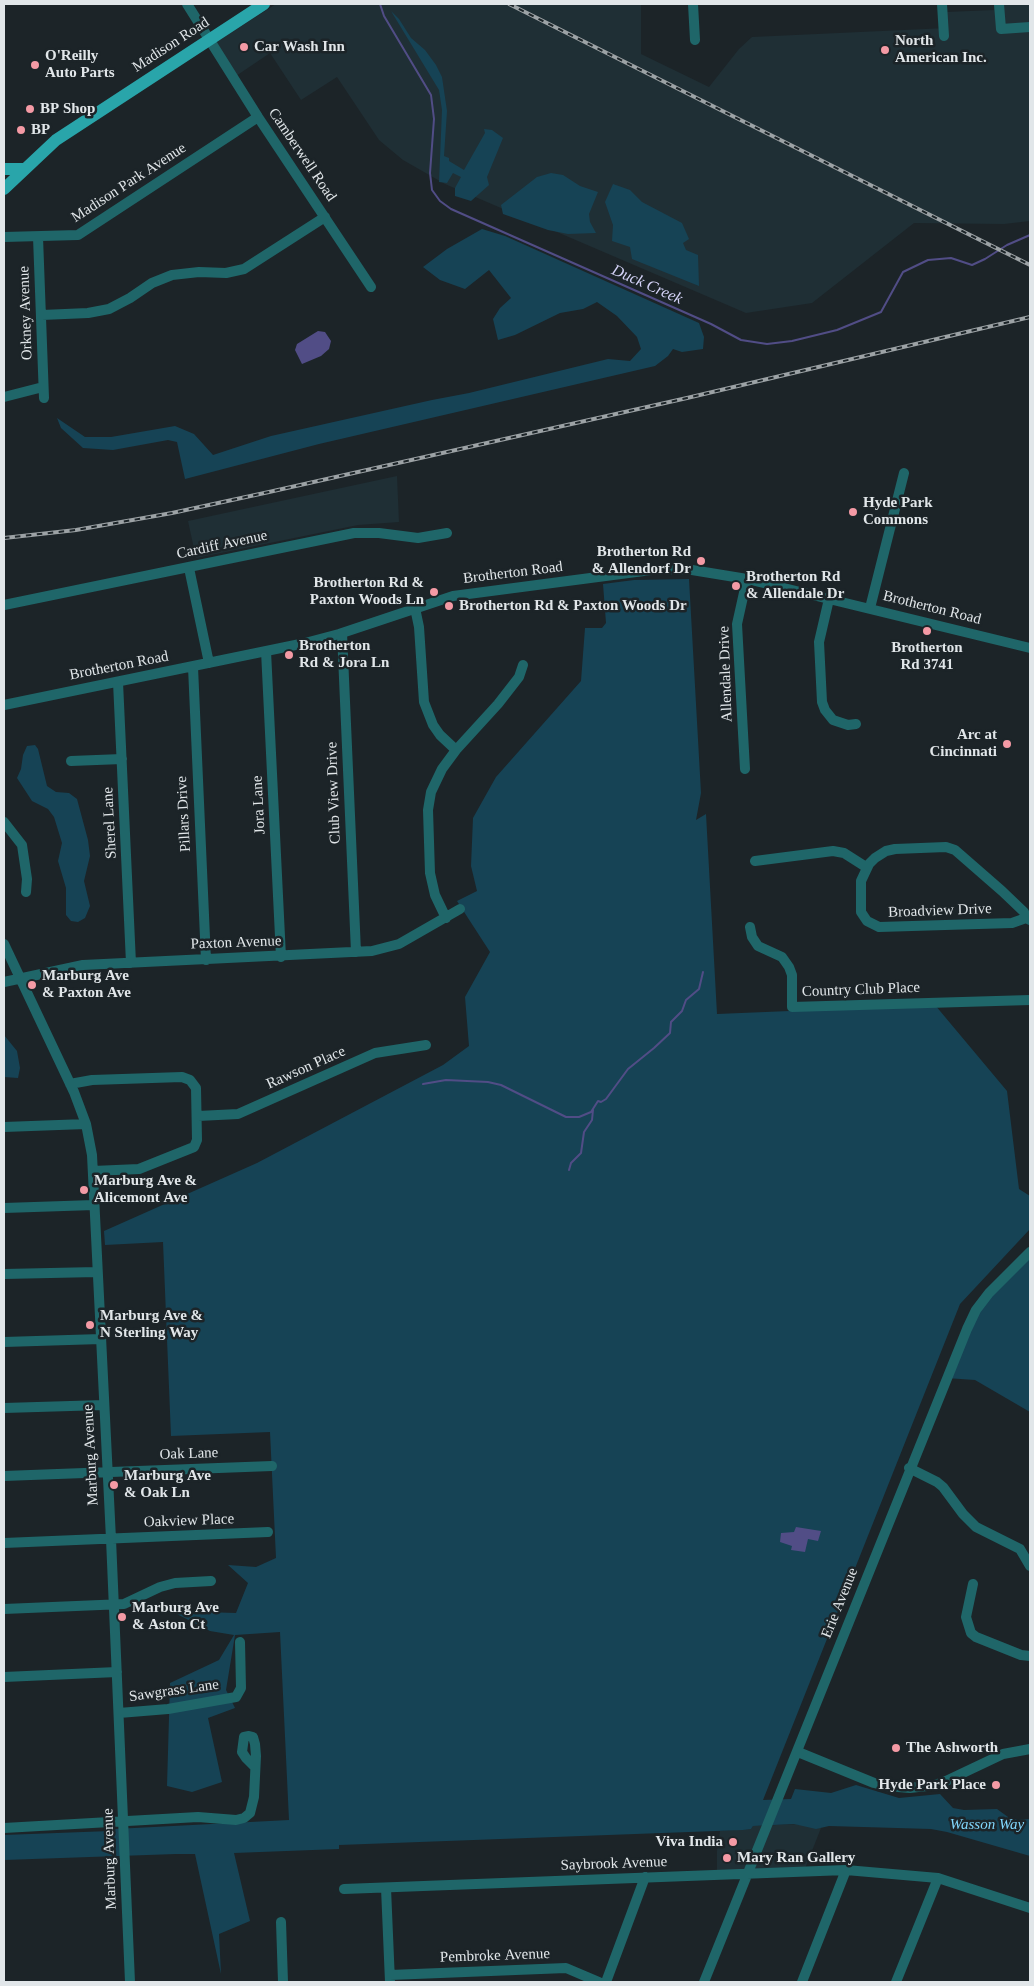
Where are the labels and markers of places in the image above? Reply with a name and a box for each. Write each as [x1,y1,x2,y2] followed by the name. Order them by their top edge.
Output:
[895,32,987,67] place label: North American Inc.
[254,38,345,56] place label: Car Wash Inn
[238,41,250,53] marker: Car Wash Inn
[879,44,891,56] marker: North American Inc.
[45,47,115,82] place label: O'Reilly Auto Parts
[29,59,41,71] marker: O'Reilly Auto Parts
[40,100,95,118] place label: BP Shop
[24,103,36,115] marker: BP Shop
[31,121,50,139] place label: BP
[15,124,27,136] marker: BP
[863,494,933,529] place label: Hyde Park Commons
[847,506,859,518] marker: Hyde Park Commons
[592,543,691,578] place label: Brotherton Rd & Allendorf Dr
[695,555,707,567] marker: Brotherton Rd & Allendorf Dr
[746,568,844,603] place label: Brotherton Rd & Allendale Dr
[310,574,424,609] place label: Brotherton Rd & Paxton Woods Ln
[730,580,742,592] marker: Brotherton Rd & Allendale Dr
[428,586,440,598] marker: Brotherton Rd & Paxton Woods Ln
[459,597,687,615] place label: Brotherton Rd & Paxton Woods Dr
[443,600,455,612] marker: Brotherton Rd & Paxton Woods Dr
[921,625,933,637] marker: Brotherton Rd 3741
[299,637,389,672] place label: Brotherton Rd & Jora Ln
[891,639,963,674] place label: Brotherton Rd 3741
[283,649,295,661] marker: Brotherton Rd & Jora Ln
[929,726,997,761] place label: Arc at Cincinnati
[1001,738,1013,750] marker: Arc at Cincinnati
[42,967,131,1002] place label: Marburg Ave & Paxton Ave
[26,979,38,991] marker: Marburg Ave & Paxton Ave
[94,1172,197,1207] place label: Marburg Ave & Alicemont Ave
[78,1184,90,1196] marker: Marburg Ave & Alicemont Ave
[100,1307,203,1342] place label: Marburg Ave & N Sterling Way
[84,1319,96,1331] marker: Marburg Ave & N Sterling Way
[124,1467,211,1502] place label: Marburg Ave & Oak Ln
[108,1479,120,1491] marker: Marburg Ave & Oak Ln
[132,1599,219,1634] place label: Marburg Ave & Aston Ct
[116,1611,128,1623] marker: Marburg Ave & Aston Ct
[906,1739,998,1757] place label: The Ashworth
[890,1742,902,1754] marker: The Ashworth
[879,1776,986,1794] place label: Hyde Park Place
[990,1779,1002,1791] marker: Hyde Park Place
[656,1833,723,1851] place label: Viva India
[727,1836,739,1848] marker: Viva India
[737,1849,855,1867] place label: Mary Ran Gallery
[721,1852,733,1864] marker: Mary Ran Gallery

